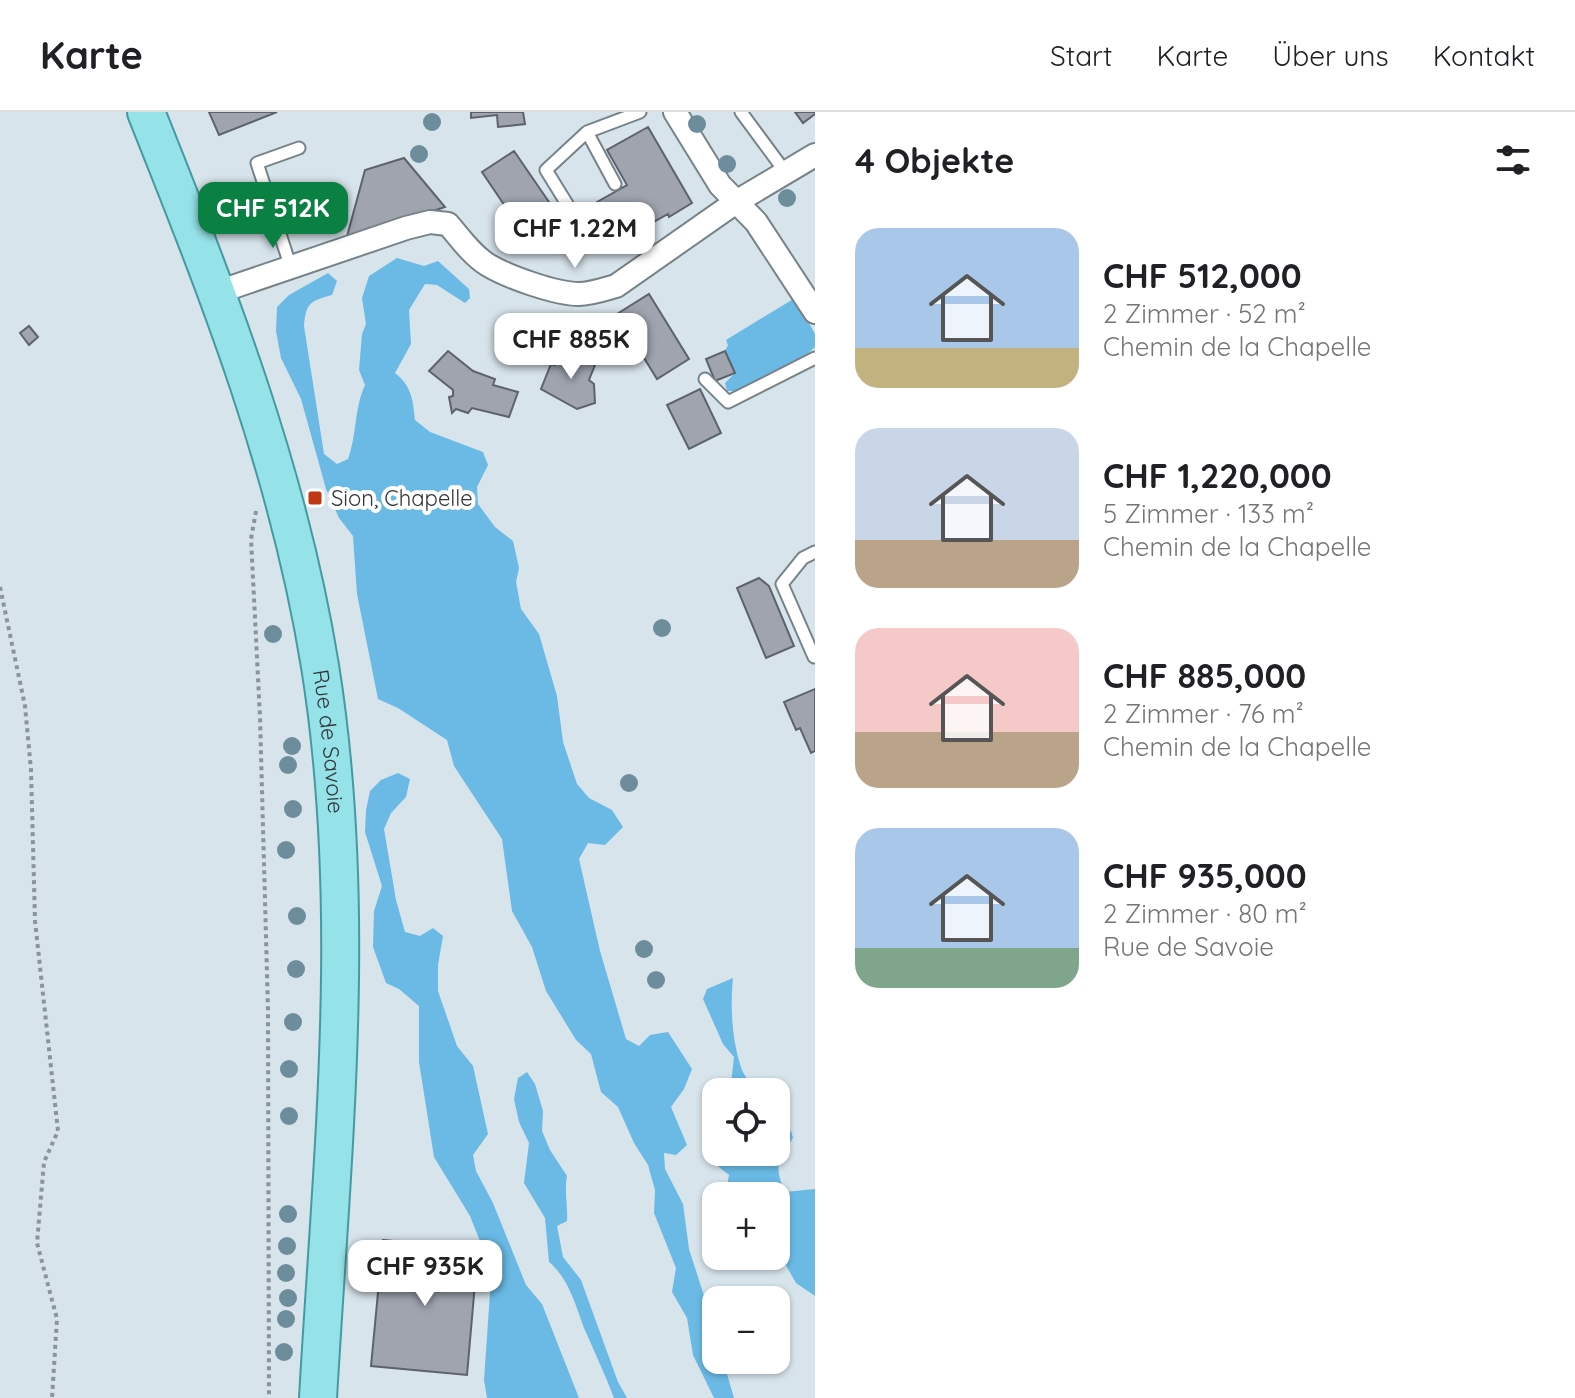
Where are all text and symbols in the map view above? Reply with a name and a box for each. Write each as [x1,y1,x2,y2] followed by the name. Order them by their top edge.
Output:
[40,31,143,79] text: Karte
[1050,38,1112,73] text: Start
[1156,38,1228,73] text: Karte
[1272,38,1389,73] text: Über uns
[1433,38,1535,73] text: Kontakt
[1491,138,1535,182] icon: filters
[855,139,1014,182] text: 4 Objekte
[190,182,356,250] pin: CHF 512K
[216,191,330,224] text: CHF 512K
[483,202,667,270] pin: CHF 1.22M
[513,211,637,244] text: CHF 1.22M
[1103,254,1302,297] text: CHF 512,000
[919,260,1015,356] icon: home
[1103,297,1306,330] text: 2 Zimmer · 52 m²
[488,313,654,381] pin: CHF 885K
[512,322,630,355] text: CHF 885K
[1103,330,1372,363] text: Chemin de la Chapelle
[1103,454,1332,497] text: CHF 1,220,000
[919,460,1015,556] icon: home
[331,484,473,512] place label: Sion, Chapelle
[306,489,324,507] marker: Sion, Chapelle
[1103,497,1314,530] text: 5 Zimmer · 133 m²
[1103,530,1372,563] text: Chemin de la Chapelle
[1103,654,1306,697] text: CHF 885,000
[919,660,1015,756] icon: home
[307,668,350,814] street label: Rue de Savoie
[1103,697,1304,730] text: 2 Zimmer · 76 m²
[1103,730,1372,763] text: Chemin de la Chapelle
[1103,854,1307,897] text: CHF 935,000
[919,860,1015,956] icon: home
[1103,897,1307,930] text: 2 Zimmer · 80 m²
[1103,930,1274,963] text: Rue de Savoie
[702,1078,790,1374] map controls
[702,1078,790,1166] button: locate
[702,1182,790,1270] button: +
[342,1240,508,1308] pin: CHF 935K
[366,1249,484,1282] text: CHF 935K
[702,1286,790,1374] button: −

